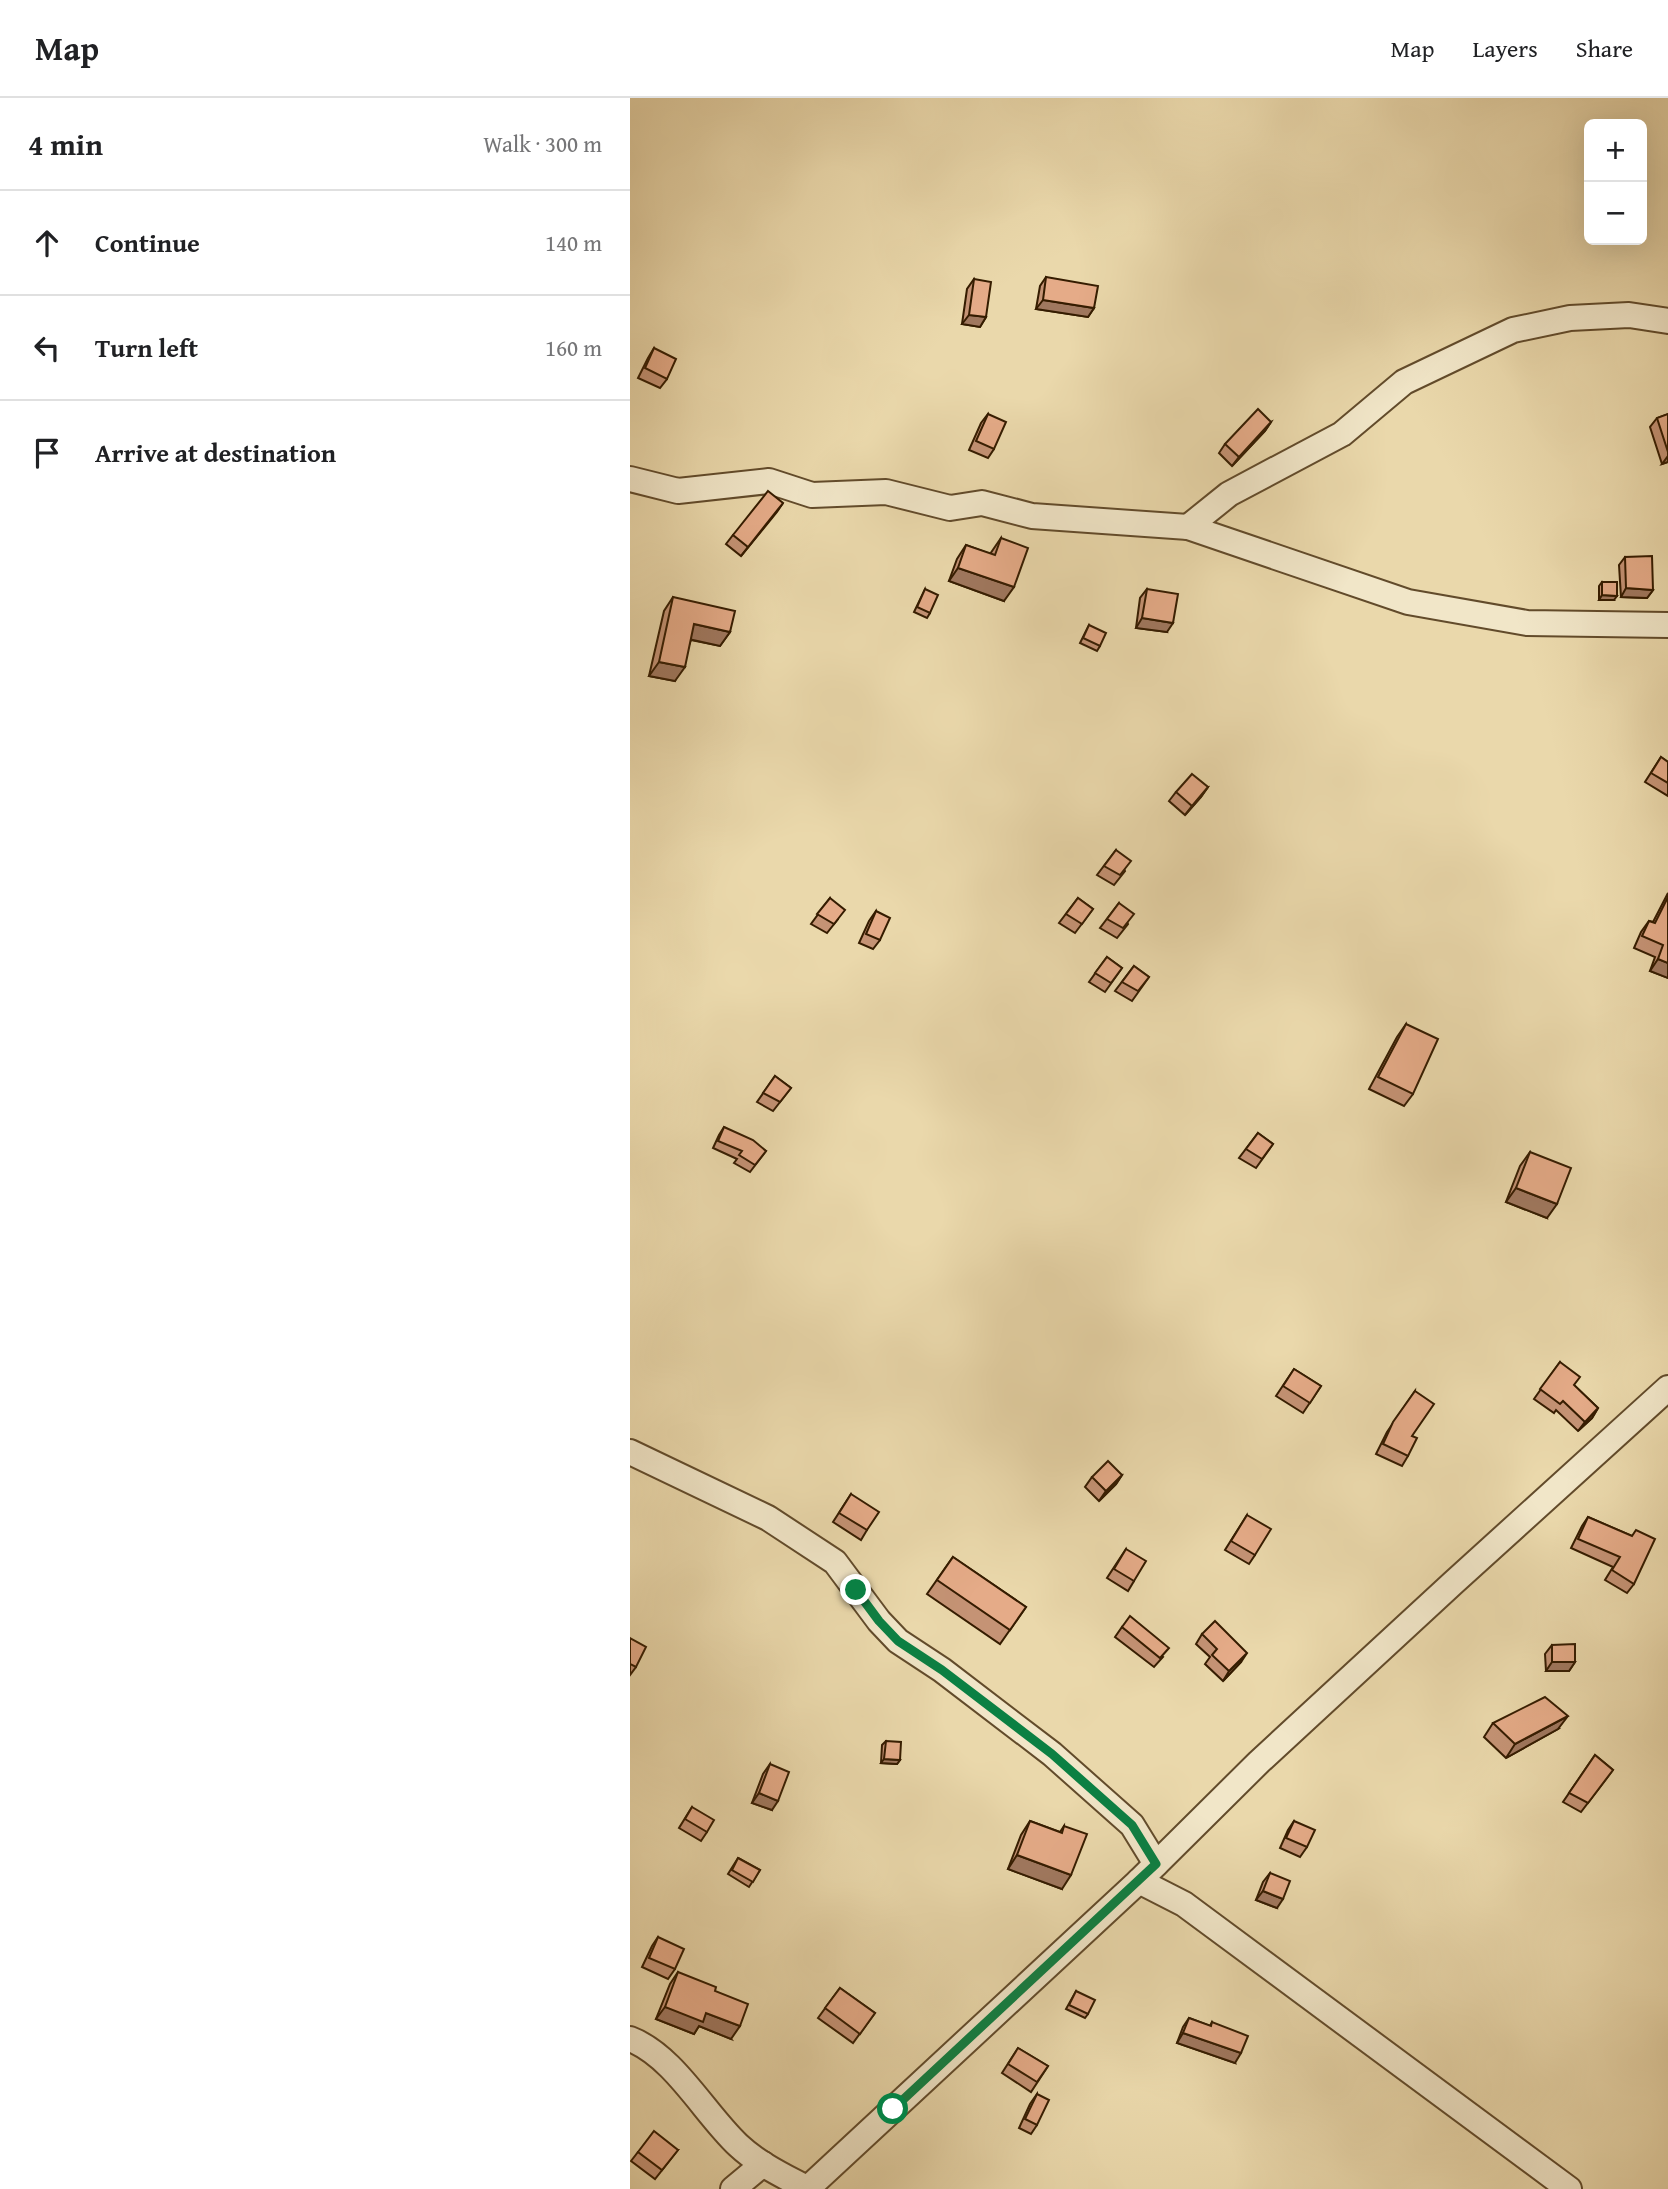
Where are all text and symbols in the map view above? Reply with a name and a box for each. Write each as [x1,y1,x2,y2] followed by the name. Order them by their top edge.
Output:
[35,24,99,72] text: Map
[1391,31,1434,66] text: Map
[1472,31,1538,66] text: Layers
[1576,31,1633,66] text: Share
[1584,119,1647,245] map controls
[1584,119,1647,182] button: +
[28,122,103,166] text: 4 min
[483,127,602,160] text: Walk · 300 m
[1584,182,1647,245] button: −
[95,223,200,262] text: Continue
[28,224,66,262] icon: ahead
[545,226,602,259] text: 140 m
[95,328,198,367] text: Turn left
[28,329,66,367] icon: left
[545,331,602,364] text: 160 m
[95,433,336,472] text: Arrive at destination
[28,434,66,472] icon: arrive
[840,1574,871,1605] route end
[877,2093,908,2124] route start

